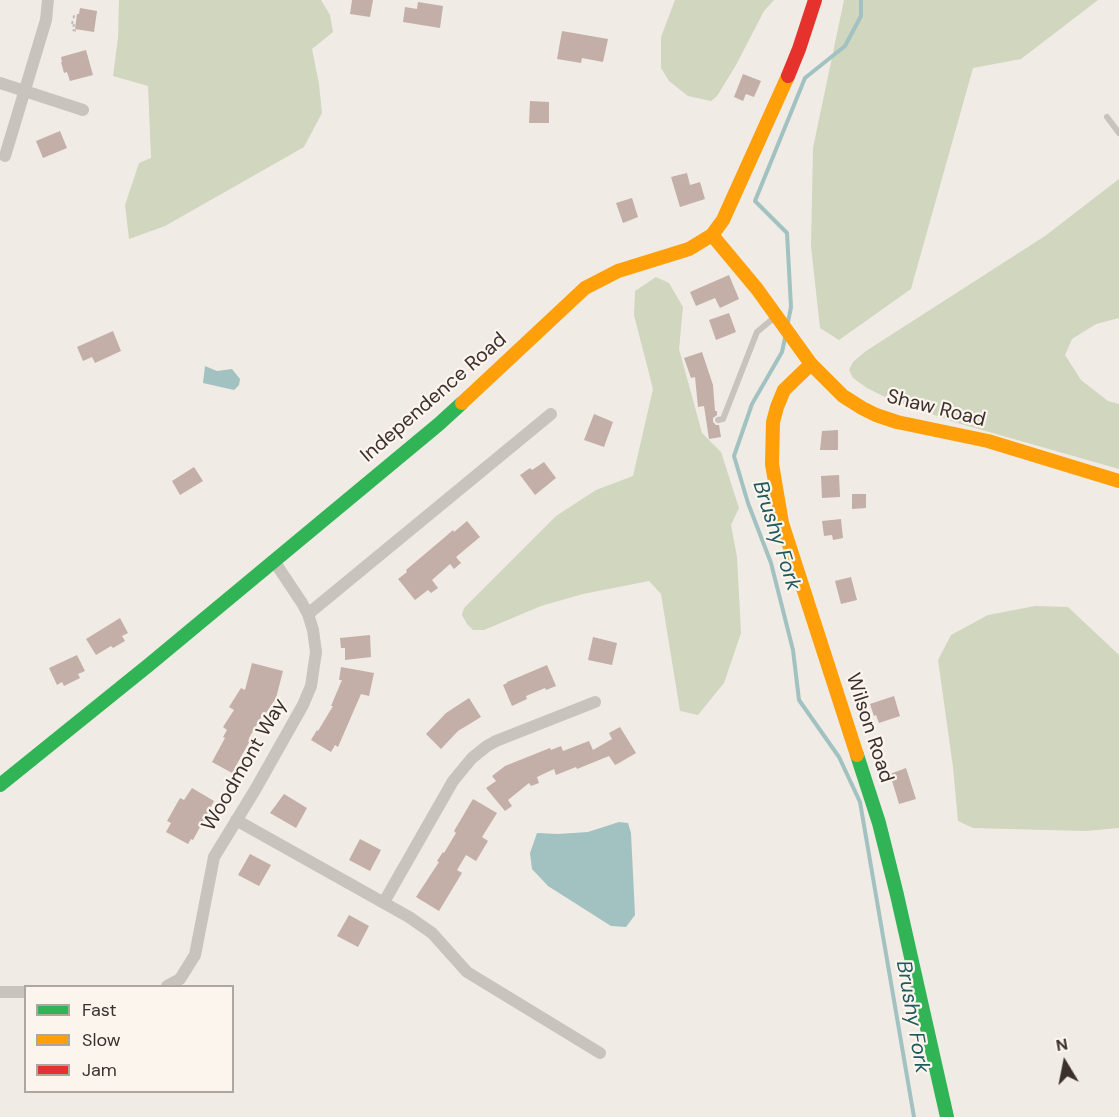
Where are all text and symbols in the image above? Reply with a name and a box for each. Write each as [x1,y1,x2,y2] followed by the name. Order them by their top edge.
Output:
[356,328,512,468] street label: Independence Road
[884,385,988,433] street label: Shaw Road
[746,478,806,594] water label: Brushy Fork
[840,670,898,786] street label: Wilson Road
[197,694,293,836] street label: Woodmont Way
[890,959,934,1075] water label: Brushy Fork
[24,985,234,1093] legend
[82,998,117,1022] text: Fast
[82,1028,121,1052] text: Slow
[1035,1033,1095,1093] north arrow
[1054,1033,1069,1056] text: N
[82,1058,117,1082] text: Jam

